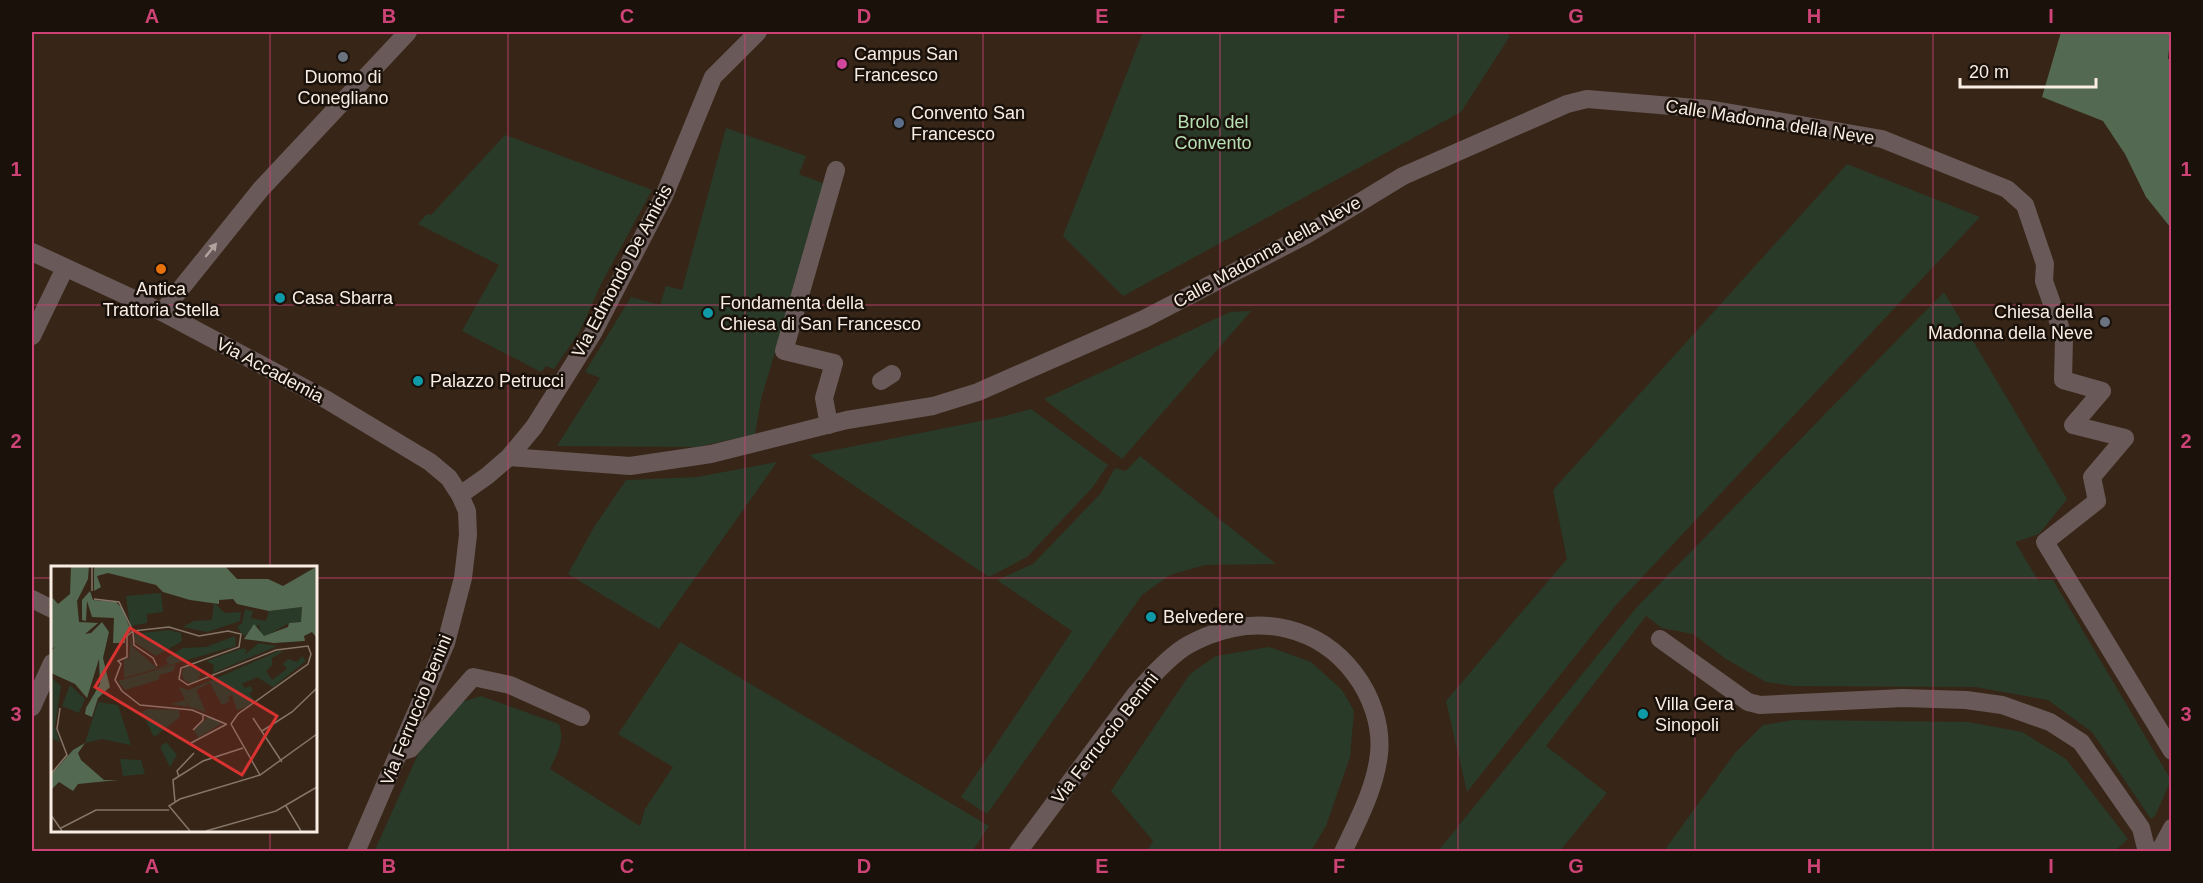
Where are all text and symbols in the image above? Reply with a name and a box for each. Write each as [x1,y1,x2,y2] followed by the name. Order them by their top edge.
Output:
[145,5,159,27] text: A
[382,5,396,27] text: B
[620,5,634,27] text: C
[857,5,871,27] text: D
[1095,5,1109,27] text: E
[1333,5,1345,27] text: F
[1568,5,1584,27] text: G
[1807,5,1821,27] text: H
[2048,5,2054,27] text: I
[854,44,958,85] place label: Campus San Francesco
[336,50,350,64] marker: Duomo di Conegliano
[1960,51,2096,89] scale bar
[835,57,849,71] marker: Campus San Francesco
[1969,62,2009,82] text: 20 m
[297,67,389,108] place label: Duomo di Conegliano
[1664,96,1876,148] street label: Calle Madonna della Neve
[911,103,1025,144] place label: Convento San Francesco
[1174,112,1252,153] park label: Brolo del Convento
[892,116,906,130] marker: Convento San Francesco
[10,158,22,180] text: 1
[2180,158,2192,180] text: 1
[568,181,676,361] street label: Via Edmondo De Amicis
[1170,192,1364,312] street label: Calle Madonna della Neve
[204,242,217,258] one-way arrow
[154,262,168,276] marker: Antica Trattoria Stella
[103,279,220,320] place label: Antica Trattoria Stella
[292,288,394,308] place label: Casa Sbarra
[273,291,287,305] marker: Casa Sbarra
[720,293,921,334] place label: Fondamenta della Chiesa di San Francesco
[1928,302,2094,343] place label: Chiesa della Madonna della Neve
[701,306,715,320] marker: Fondamenta della Chiesa di San Francesco
[2098,315,2112,329] marker: Chiesa della Madonna della Neve
[213,333,328,407] street label: Via Accademia
[430,371,564,391] place label: Palazzo Petrucci
[411,374,425,388] marker: Palazzo Petrucci
[10,430,22,452] text: 2
[2180,430,2192,452] text: 2
[51,566,316,832] inset map
[1163,607,1244,627] place label: Belvedere
[1144,610,1158,624] marker: Belvedere
[377,632,455,788] street label: Via Ferruccio Benini
[1048,669,1162,807] street label: Via Ferruccio Benini
[1655,694,1735,735] place label: Villa Gera Sinopoli
[10,703,22,725] text: 3
[2180,703,2192,725] text: 3
[1636,707,1650,721] marker: Villa Gera Sinopoli
[145,855,159,877] text: A
[382,855,396,877] text: B
[620,855,634,877] text: C
[857,855,871,877] text: D
[1095,855,1109,877] text: E
[1333,855,1345,877] text: F
[1568,855,1584,877] text: G
[1807,855,1821,877] text: H
[2048,855,2054,877] text: I

